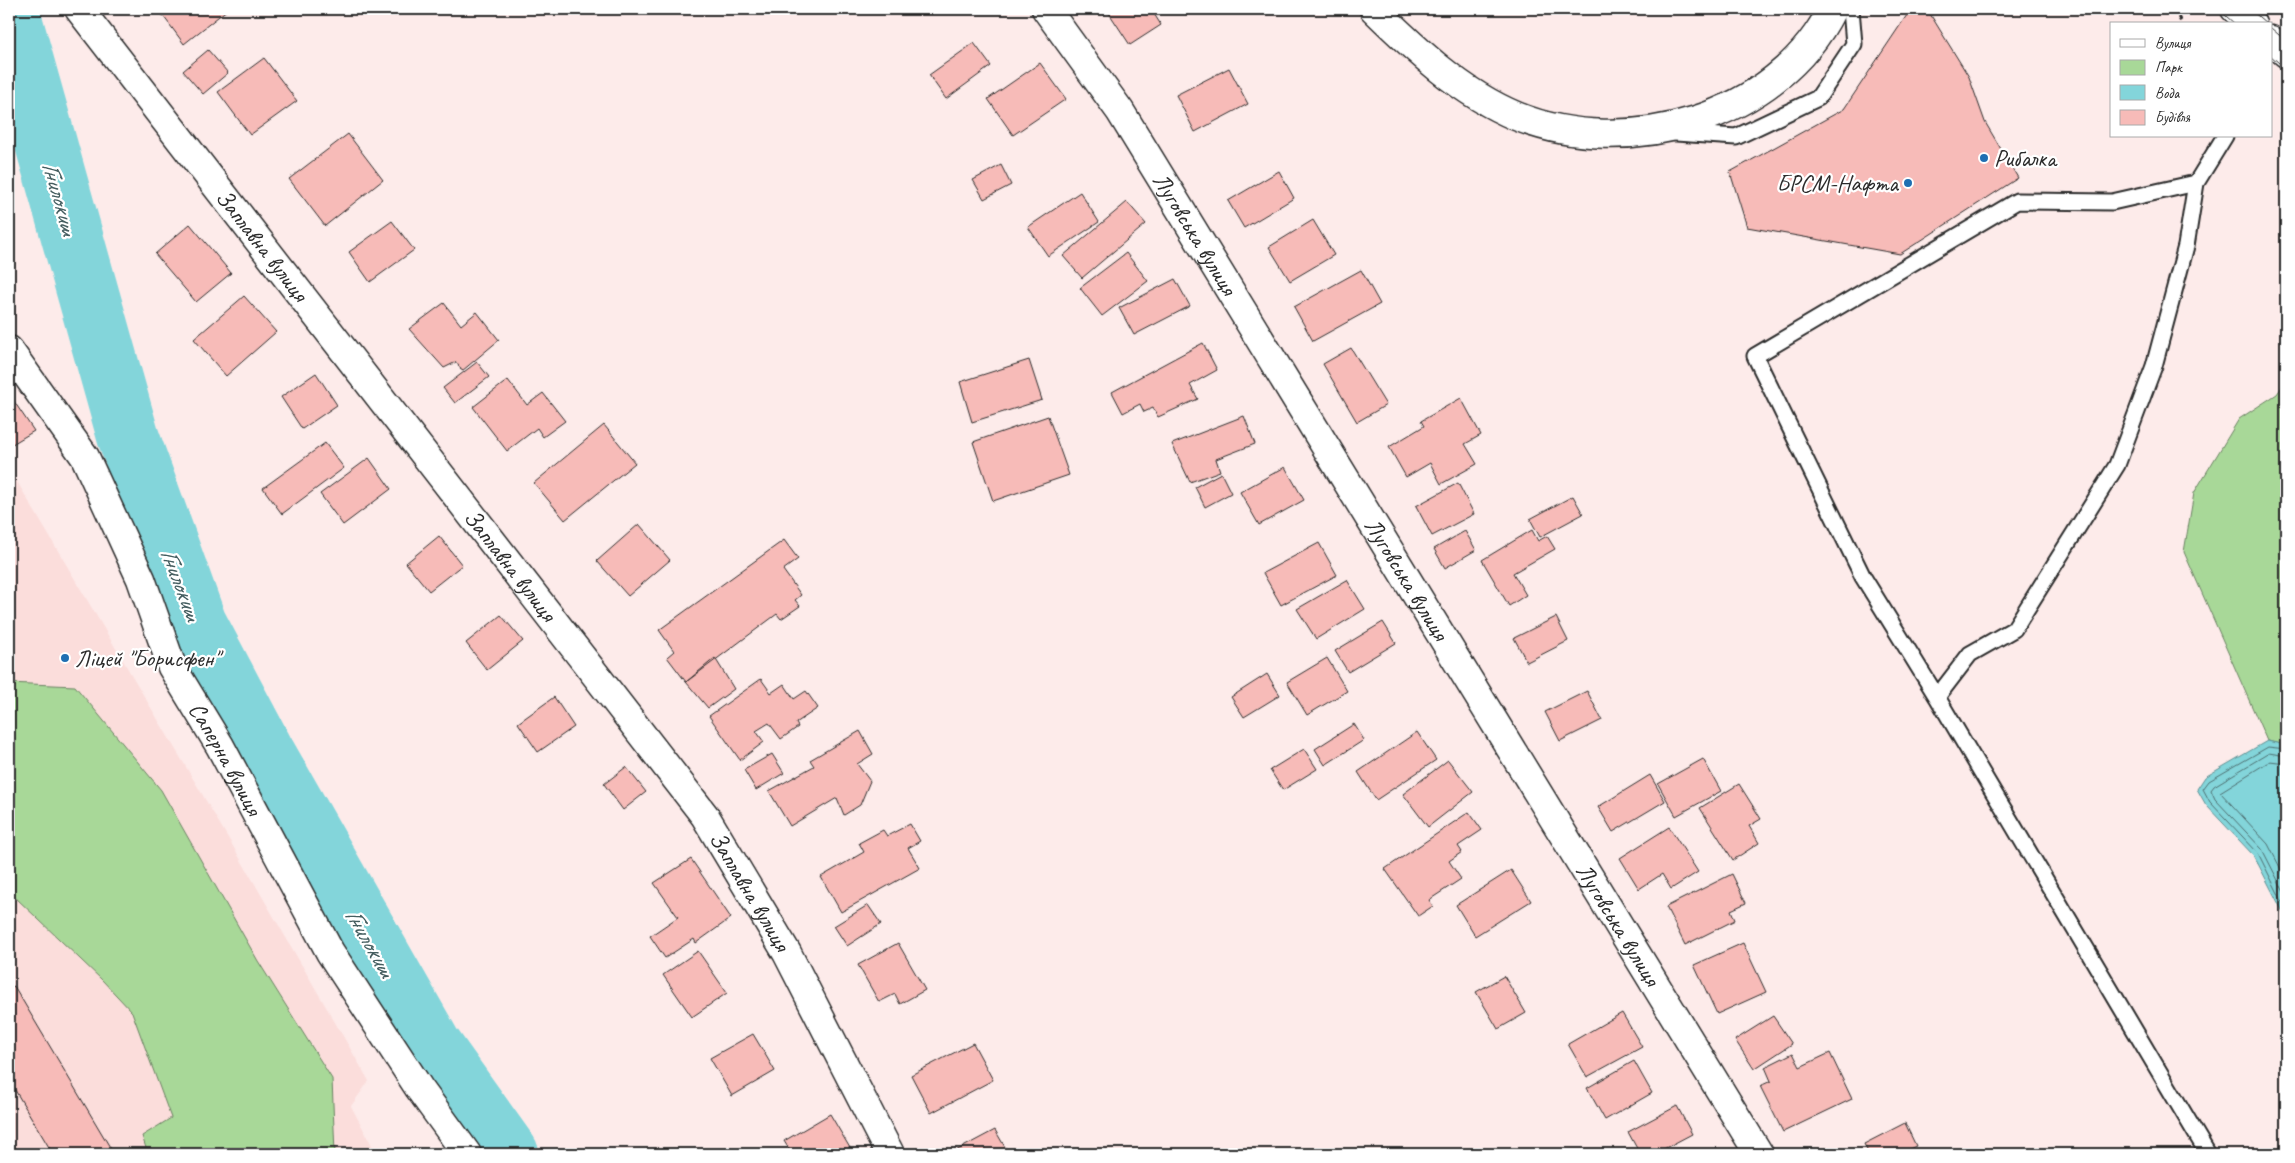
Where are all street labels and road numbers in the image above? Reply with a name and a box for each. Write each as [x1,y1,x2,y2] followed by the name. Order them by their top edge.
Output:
[1146,167,1245,302] street label: Луговська вулиця
[209,183,316,309] street label: Заплавна вулиця
[458,503,565,629] street label: Заплавна вулиця
[1358,512,1457,647] street label: Луговська вулиця
[182,697,270,822] street label: Саперна вулиця
[703,826,798,958] street label: Заплавна вулиця
[1570,858,1668,993] street label: Луговська вулиця

